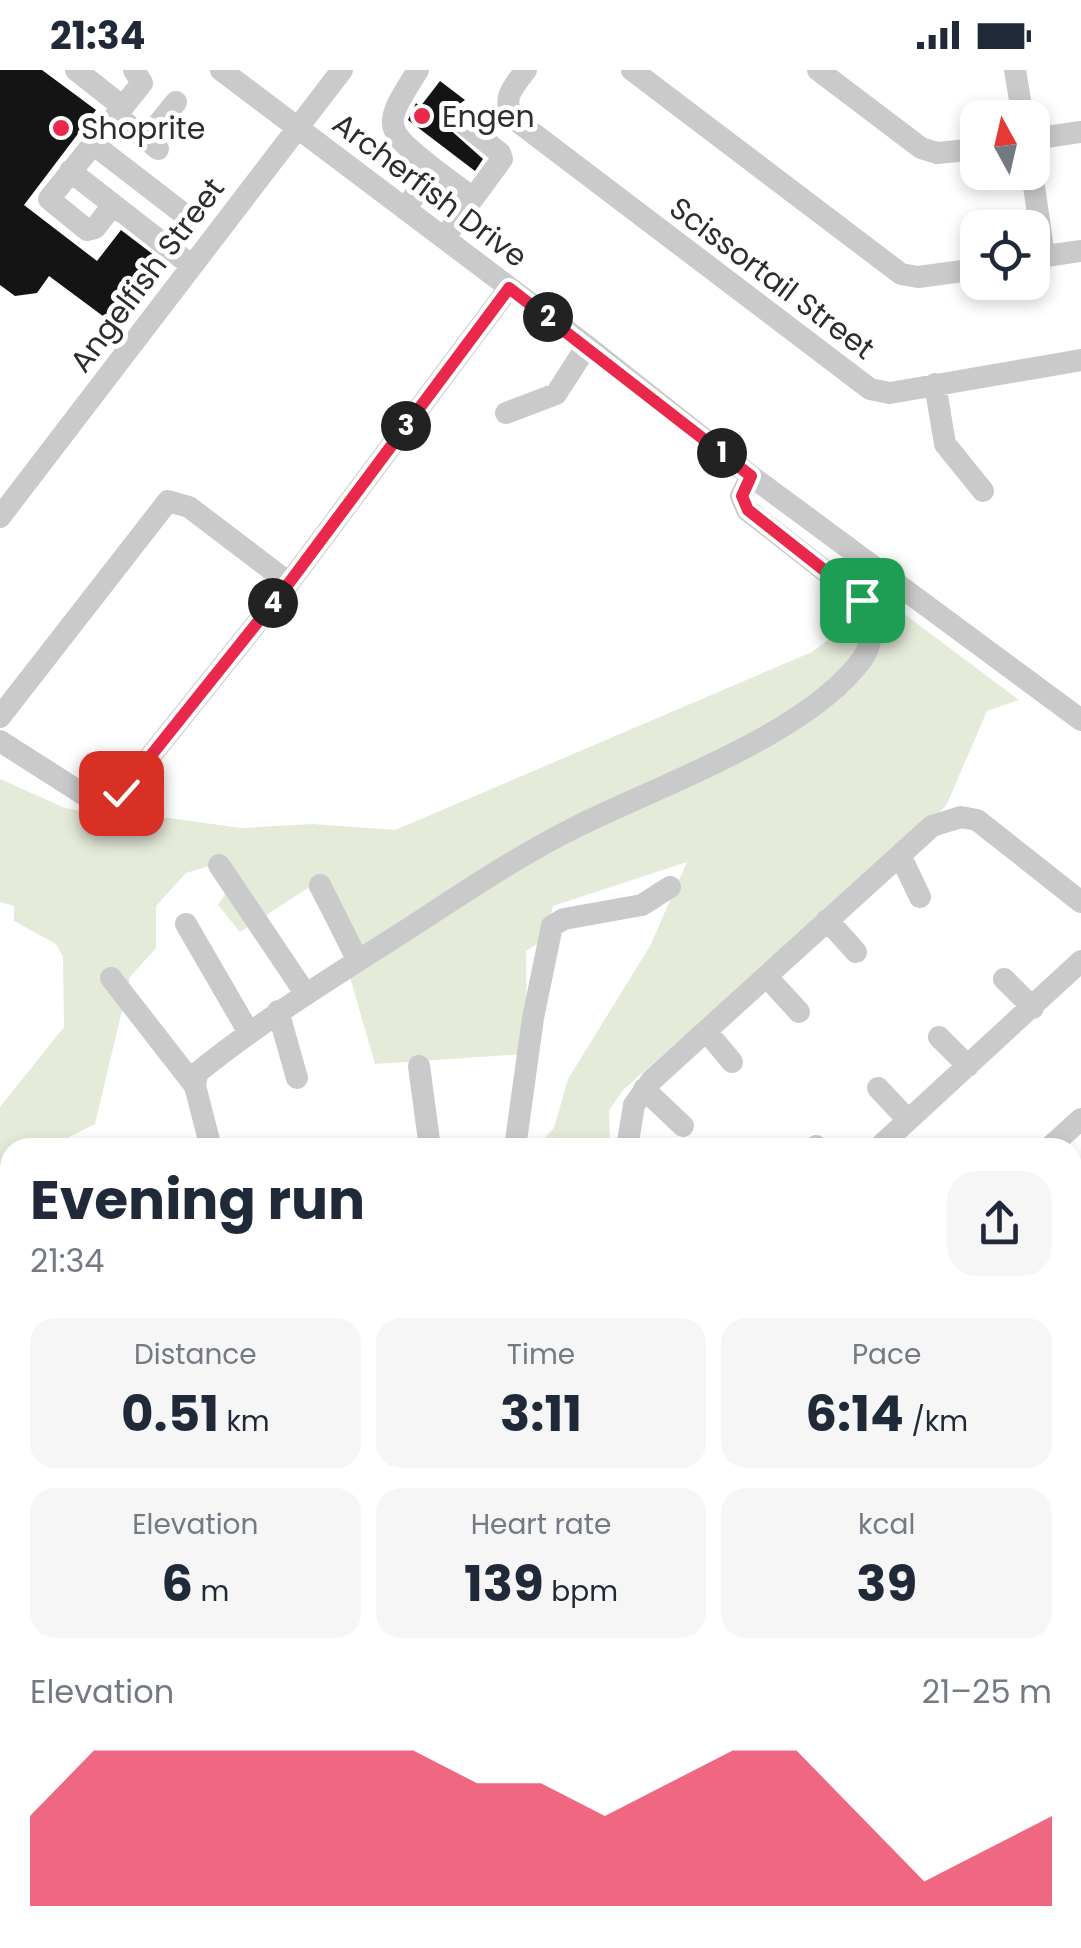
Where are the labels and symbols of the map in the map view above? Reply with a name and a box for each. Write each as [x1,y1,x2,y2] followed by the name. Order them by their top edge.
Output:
[442,95,535,138] place label: Engen
[960,100,1050,190] north arrow
[324,102,536,278] street label: Archerfish Drive
[411,105,433,127] marker: Engen
[81,107,205,150] place label: Shoprite
[50,117,72,139] marker: Shoprite
[60,169,234,381] street label: Angelfish Street
[661,187,883,369] street label: Scissortail Street
[523,292,573,342] pin: 2
[381,401,431,451] pin: 3
[697,428,747,478] pin: 1
[820,558,905,643] pin
[248,578,298,628] pin: 4
[79,751,164,836] pin

